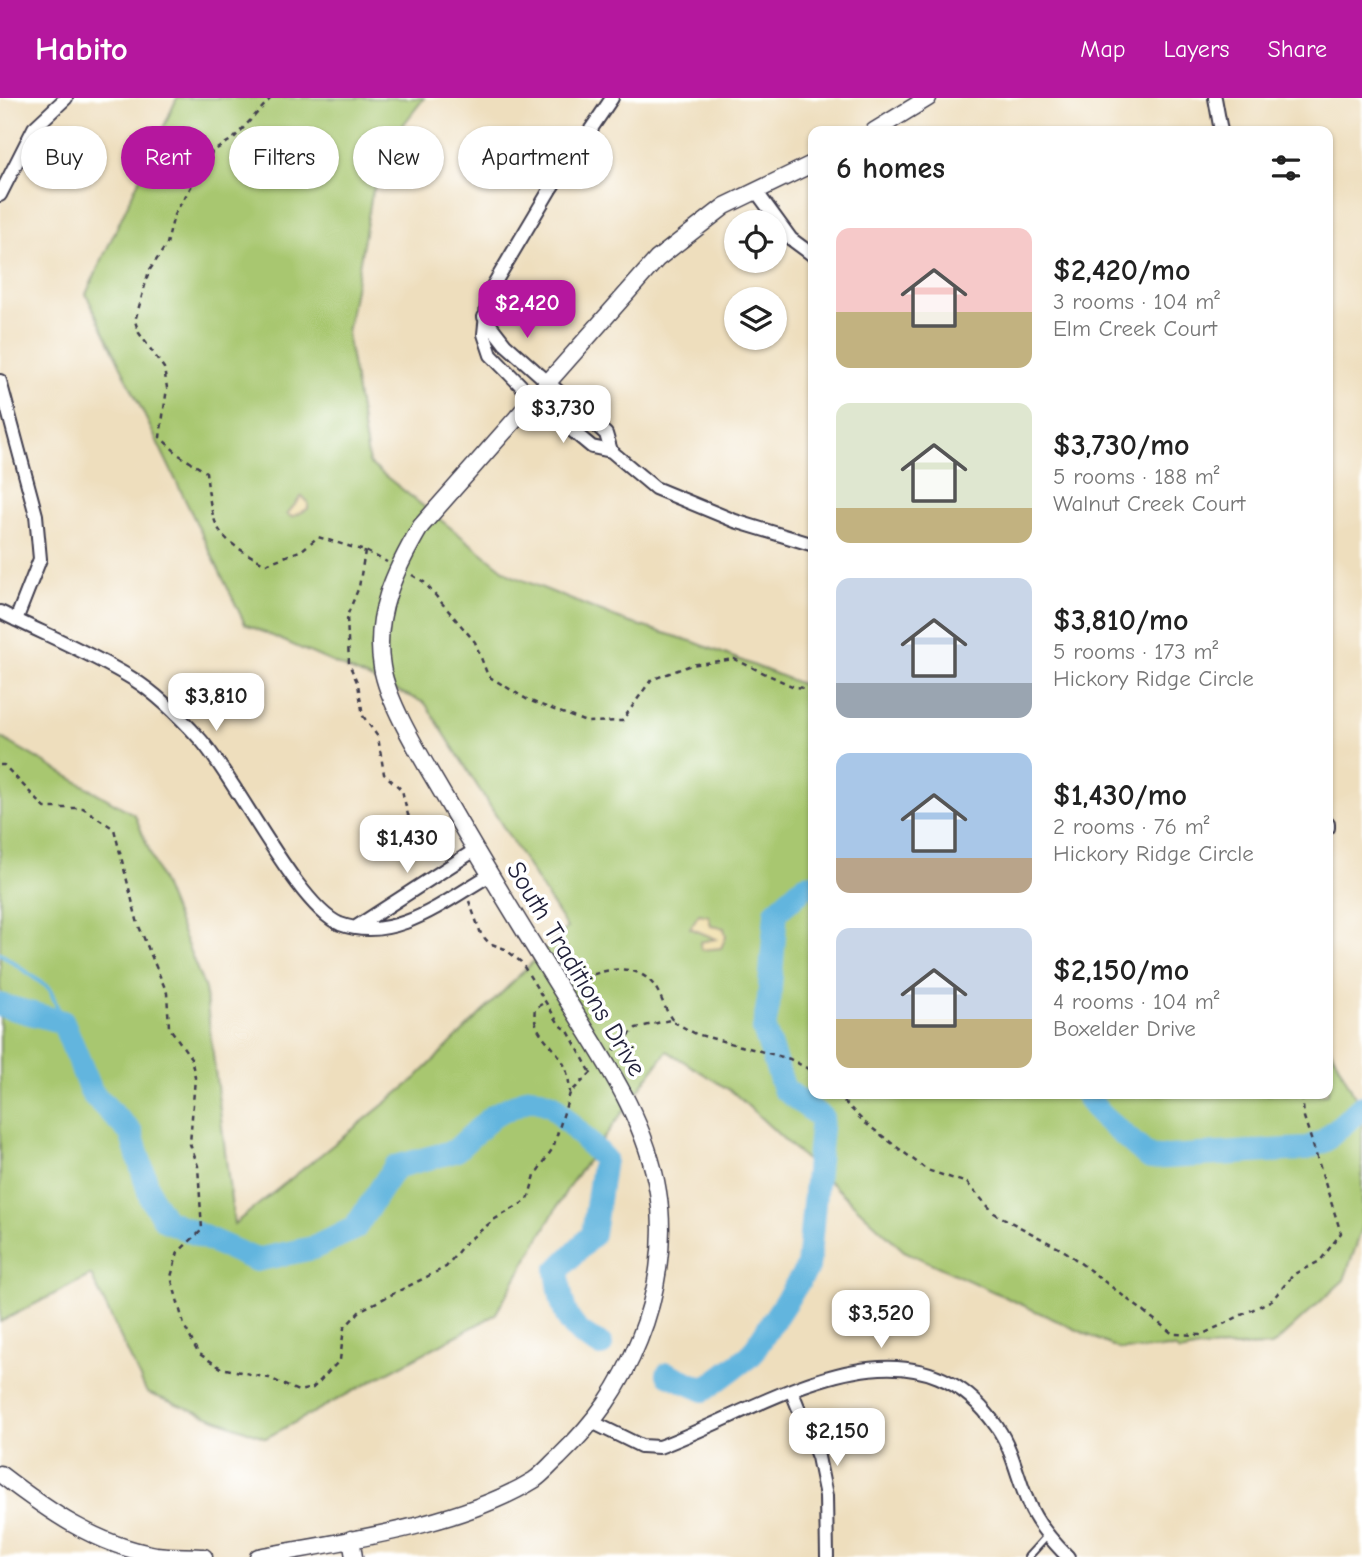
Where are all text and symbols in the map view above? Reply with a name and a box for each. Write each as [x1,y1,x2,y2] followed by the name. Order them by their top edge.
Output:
[35,30,128,68] text: Habito
[1080,35,1126,63] text: Map
[1164,35,1229,63] text: Layers
[1267,35,1327,63] text: Share
[21,126,107,189] chip: Buy
[121,126,215,189] chip: Rent
[229,126,339,189] chip: Filters
[353,126,444,189] chip: New
[458,126,613,189] chip: Apartment
[1267,149,1305,187] icon: filters
[836,151,945,186] text: 6 homes
[724,210,787,350] map controls
[724,210,787,273] button: locate
[1053,253,1190,288] text: $2,420/mo
[892,256,976,340] icon: home
[470,280,584,340] pin: $2,420
[724,287,787,350] button: layers
[1053,288,1220,315] text: 3 rooms · 104 m²
[494,289,560,316] text: $2,420
[1053,315,1217,342] text: Elm Creek Court
[506,386,620,445] pin: $3,730
[531,394,595,421] text: $3,730
[1053,428,1190,463] text: $3,730/mo
[892,431,976,515] icon: home
[1053,463,1219,490] text: 5 rooms · 188 m²
[1053,490,1245,517] text: Walnut Creek Court
[1053,603,1188,638] text: $3,810/mo
[892,606,976,690] icon: home
[1053,638,1218,665] text: 5 rooms · 173 m²
[1053,665,1254,692] text: Hickory Ridge Circle
[159,674,273,733] pin: $3,810
[184,682,248,709] text: $3,810
[1053,778,1187,813] text: $1,430/mo
[892,781,976,865] icon: home
[1053,813,1209,840] text: 2 rooms · 76 m²
[350,816,464,875] pin: $1,430
[376,824,438,851] text: $1,430
[1053,840,1254,867] text: Hickory Ridge Circle
[500,856,652,1082] street label: South Traditions Drive
[1053,953,1189,988] text: $2,150/mo
[892,956,976,1040] icon: home
[1053,988,1220,1015] text: 4 rooms · 104 m²
[1053,1015,1196,1042] text: Boxelder Drive
[824,1290,938,1350] pin: $3,520
[848,1299,914,1326] text: $3,520
[780,1408,894,1468] pin: $2,150
[805,1417,869,1444] text: $2,150

